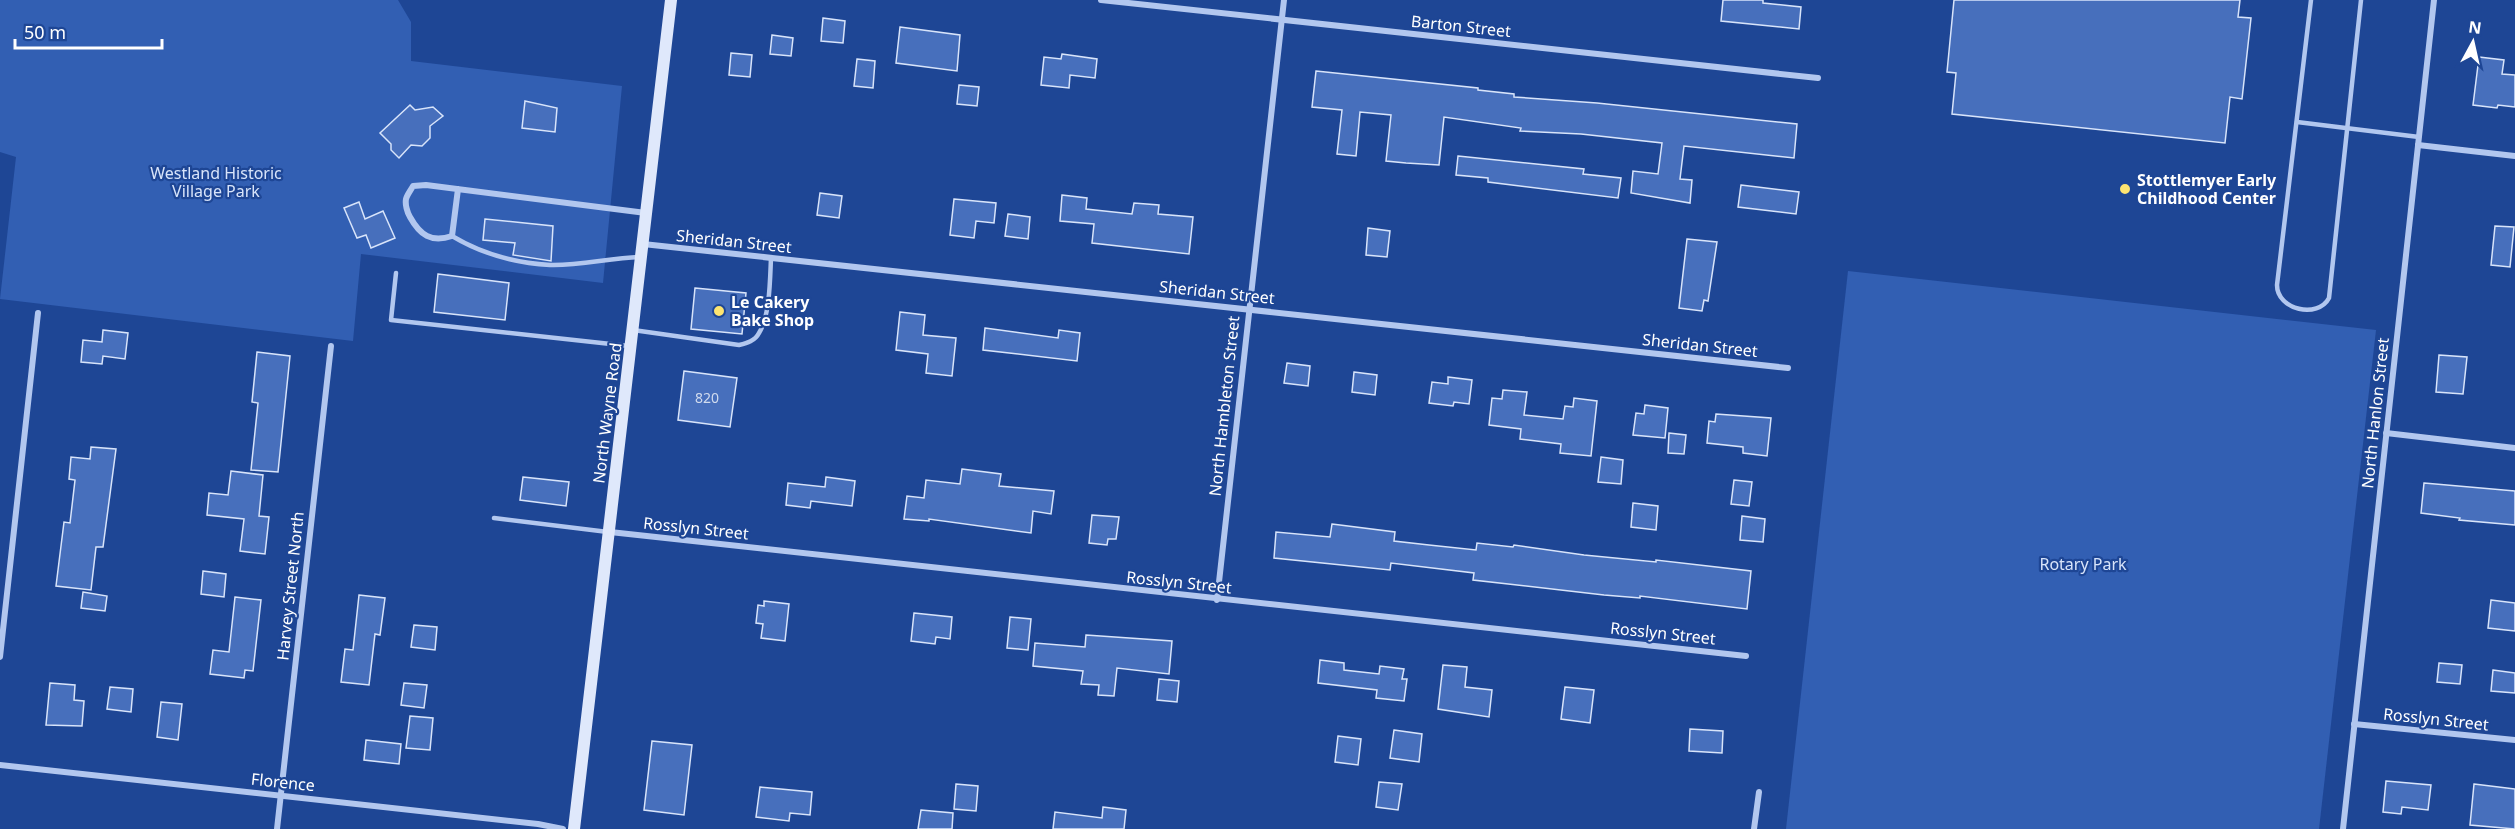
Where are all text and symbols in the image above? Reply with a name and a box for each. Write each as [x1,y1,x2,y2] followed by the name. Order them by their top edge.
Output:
[1410,10,1512,42] street label: Barton Street
[15,12,162,50] scale bar
[2443,12,2503,72] north arrow
[2467,15,2483,39] text: N
[24,20,66,44] text: 50 m
[150,162,282,202] park label: Westland Historic Village Park
[2137,169,2277,209] place label: Stottlemyer Early Childhood Center
[2118,182,2132,196] marker: Stottlemyer Early Childhood Center
[675,224,793,258] street label: Sheridan Street
[1158,275,1276,309] street label: Sheridan Street
[731,291,814,331] place label: Le Cakery Bake Shop
[712,304,726,318] marker: Le Cakery Bake Shop
[1204,315,1244,497] street label: North Hambleton Street
[1641,328,1759,362] street label: Sheridan Street
[2356,336,2394,490] street label: North Hanlon Street
[587,341,627,485] street label: North Wayne Road
[695,388,719,407] house number: 820
[271,510,309,662] street label: Harvey Street North
[642,512,750,545] street label: Rosslyn Street
[2039,553,2127,575] park label: Rotary Park
[1125,566,1233,599] street label: Rosslyn Street
[1609,617,1717,650] street label: Rosslyn Street
[2382,703,2490,736] street label: Rosslyn Street
[250,768,316,796] street label: Florence

